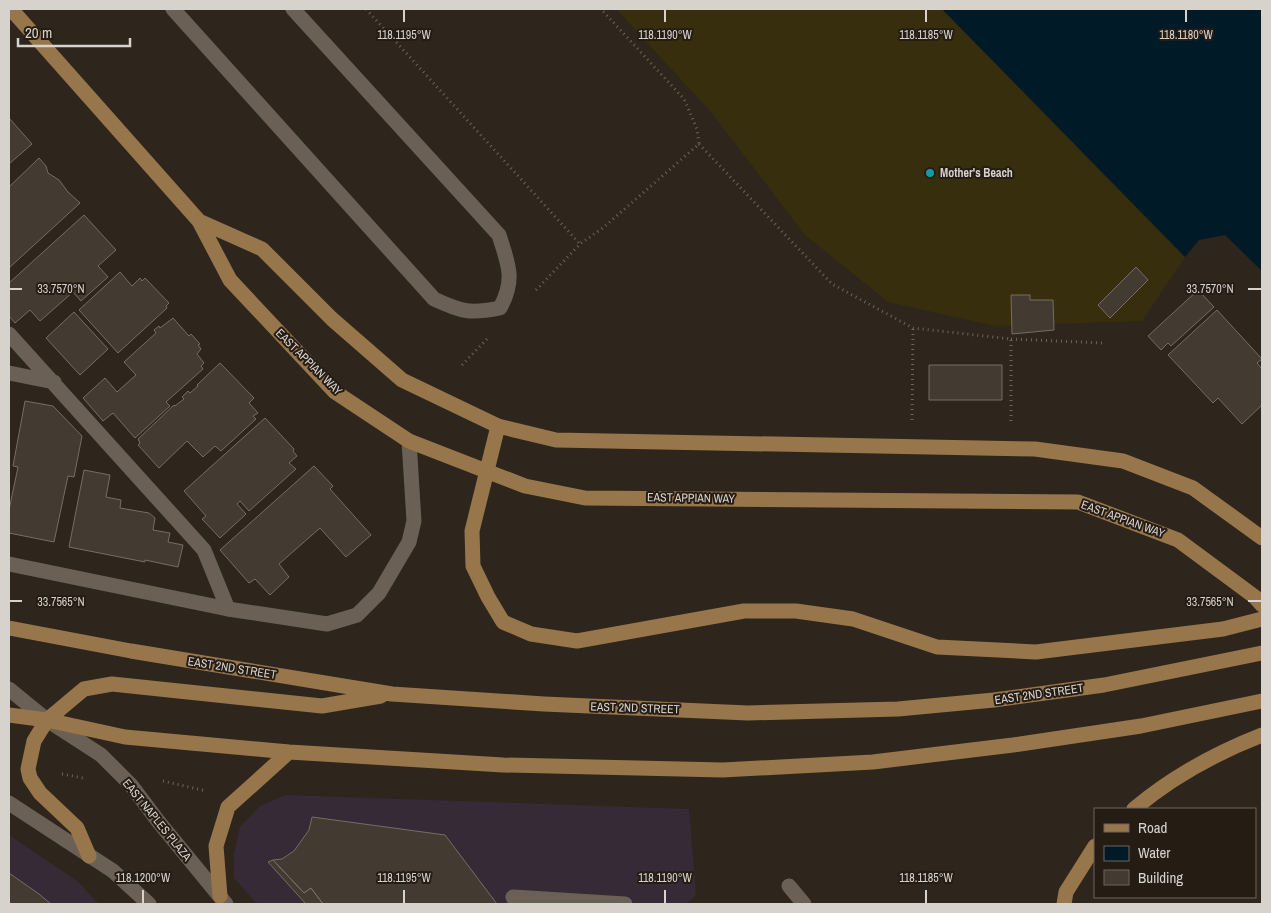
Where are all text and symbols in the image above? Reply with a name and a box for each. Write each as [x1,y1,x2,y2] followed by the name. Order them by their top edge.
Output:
[18,15,130,47] scale bar
[25,22,52,43] text: 20 m
[377,27,432,43] text: 118.1195°W
[638,27,693,43] text: 118.1190°W
[899,27,954,43] text: 118.1185°W
[1159,27,1214,43] text: 118.1180°W
[940,165,1013,181] place label: Mother's Beach
[924,167,936,179] marker: Mother's Beach
[37,281,85,297] text: 33.7570°N
[1186,281,1234,297] text: 33.7570°N
[272,325,346,399] street label: EAST APPIAN WAY
[647,489,736,507] street label: EAST APPIAN WAY
[1079,496,1167,542] street label: EAST APPIAN WAY
[37,594,85,610] text: 33.7565°N
[1186,594,1234,610] text: 33.7565°N
[187,653,277,683] street label: EAST 2ND STREET
[994,680,1084,708] street label: EAST 2ND STREET
[590,698,680,718] street label: EAST 2ND STREET
[119,776,195,865] street label: EAST NAPLES PLAZA
[1094,808,1256,898] legend
[1138,817,1167,838] text: Road
[1138,842,1170,863] text: Water
[1138,867,1183,888] text: Building
[116,870,171,886] text: 118.1200°W
[377,870,432,886] text: 118.1195°W
[638,870,693,886] text: 118.1190°W
[899,870,954,886] text: 118.1185°W

